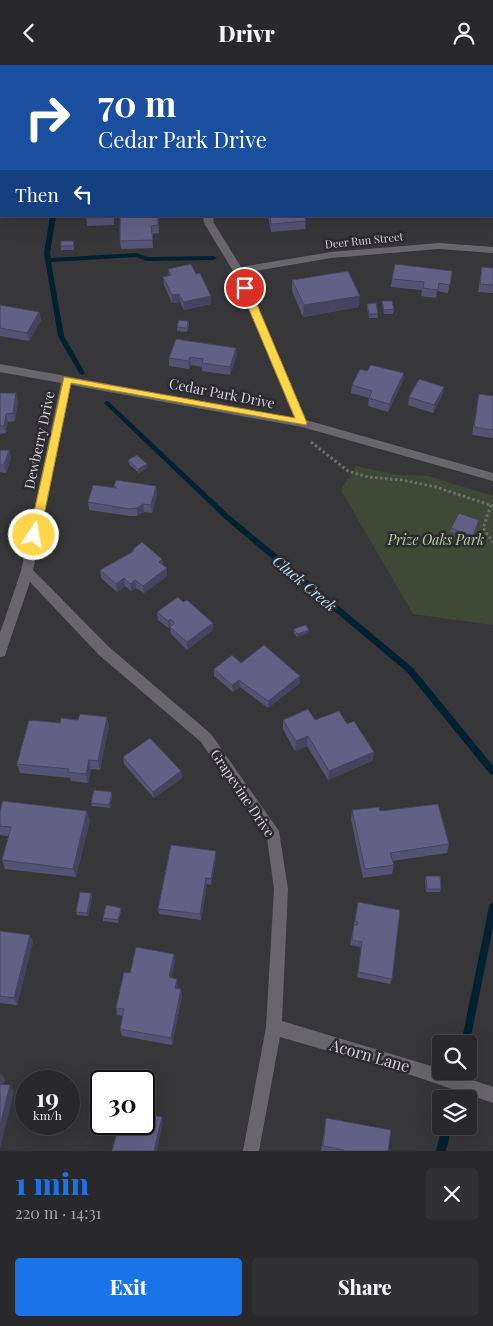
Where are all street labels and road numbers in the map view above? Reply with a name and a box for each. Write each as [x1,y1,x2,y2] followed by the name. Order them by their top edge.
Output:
[324,228,404,252] street label: Deer Run Street
[167,373,277,413] street label: Cedar Park Drive
[19,389,59,491] street label: Dewberry Drive
[207,745,279,841] street label: Grapevine Drive
[327,1033,412,1076] street label: Acorn Lane

